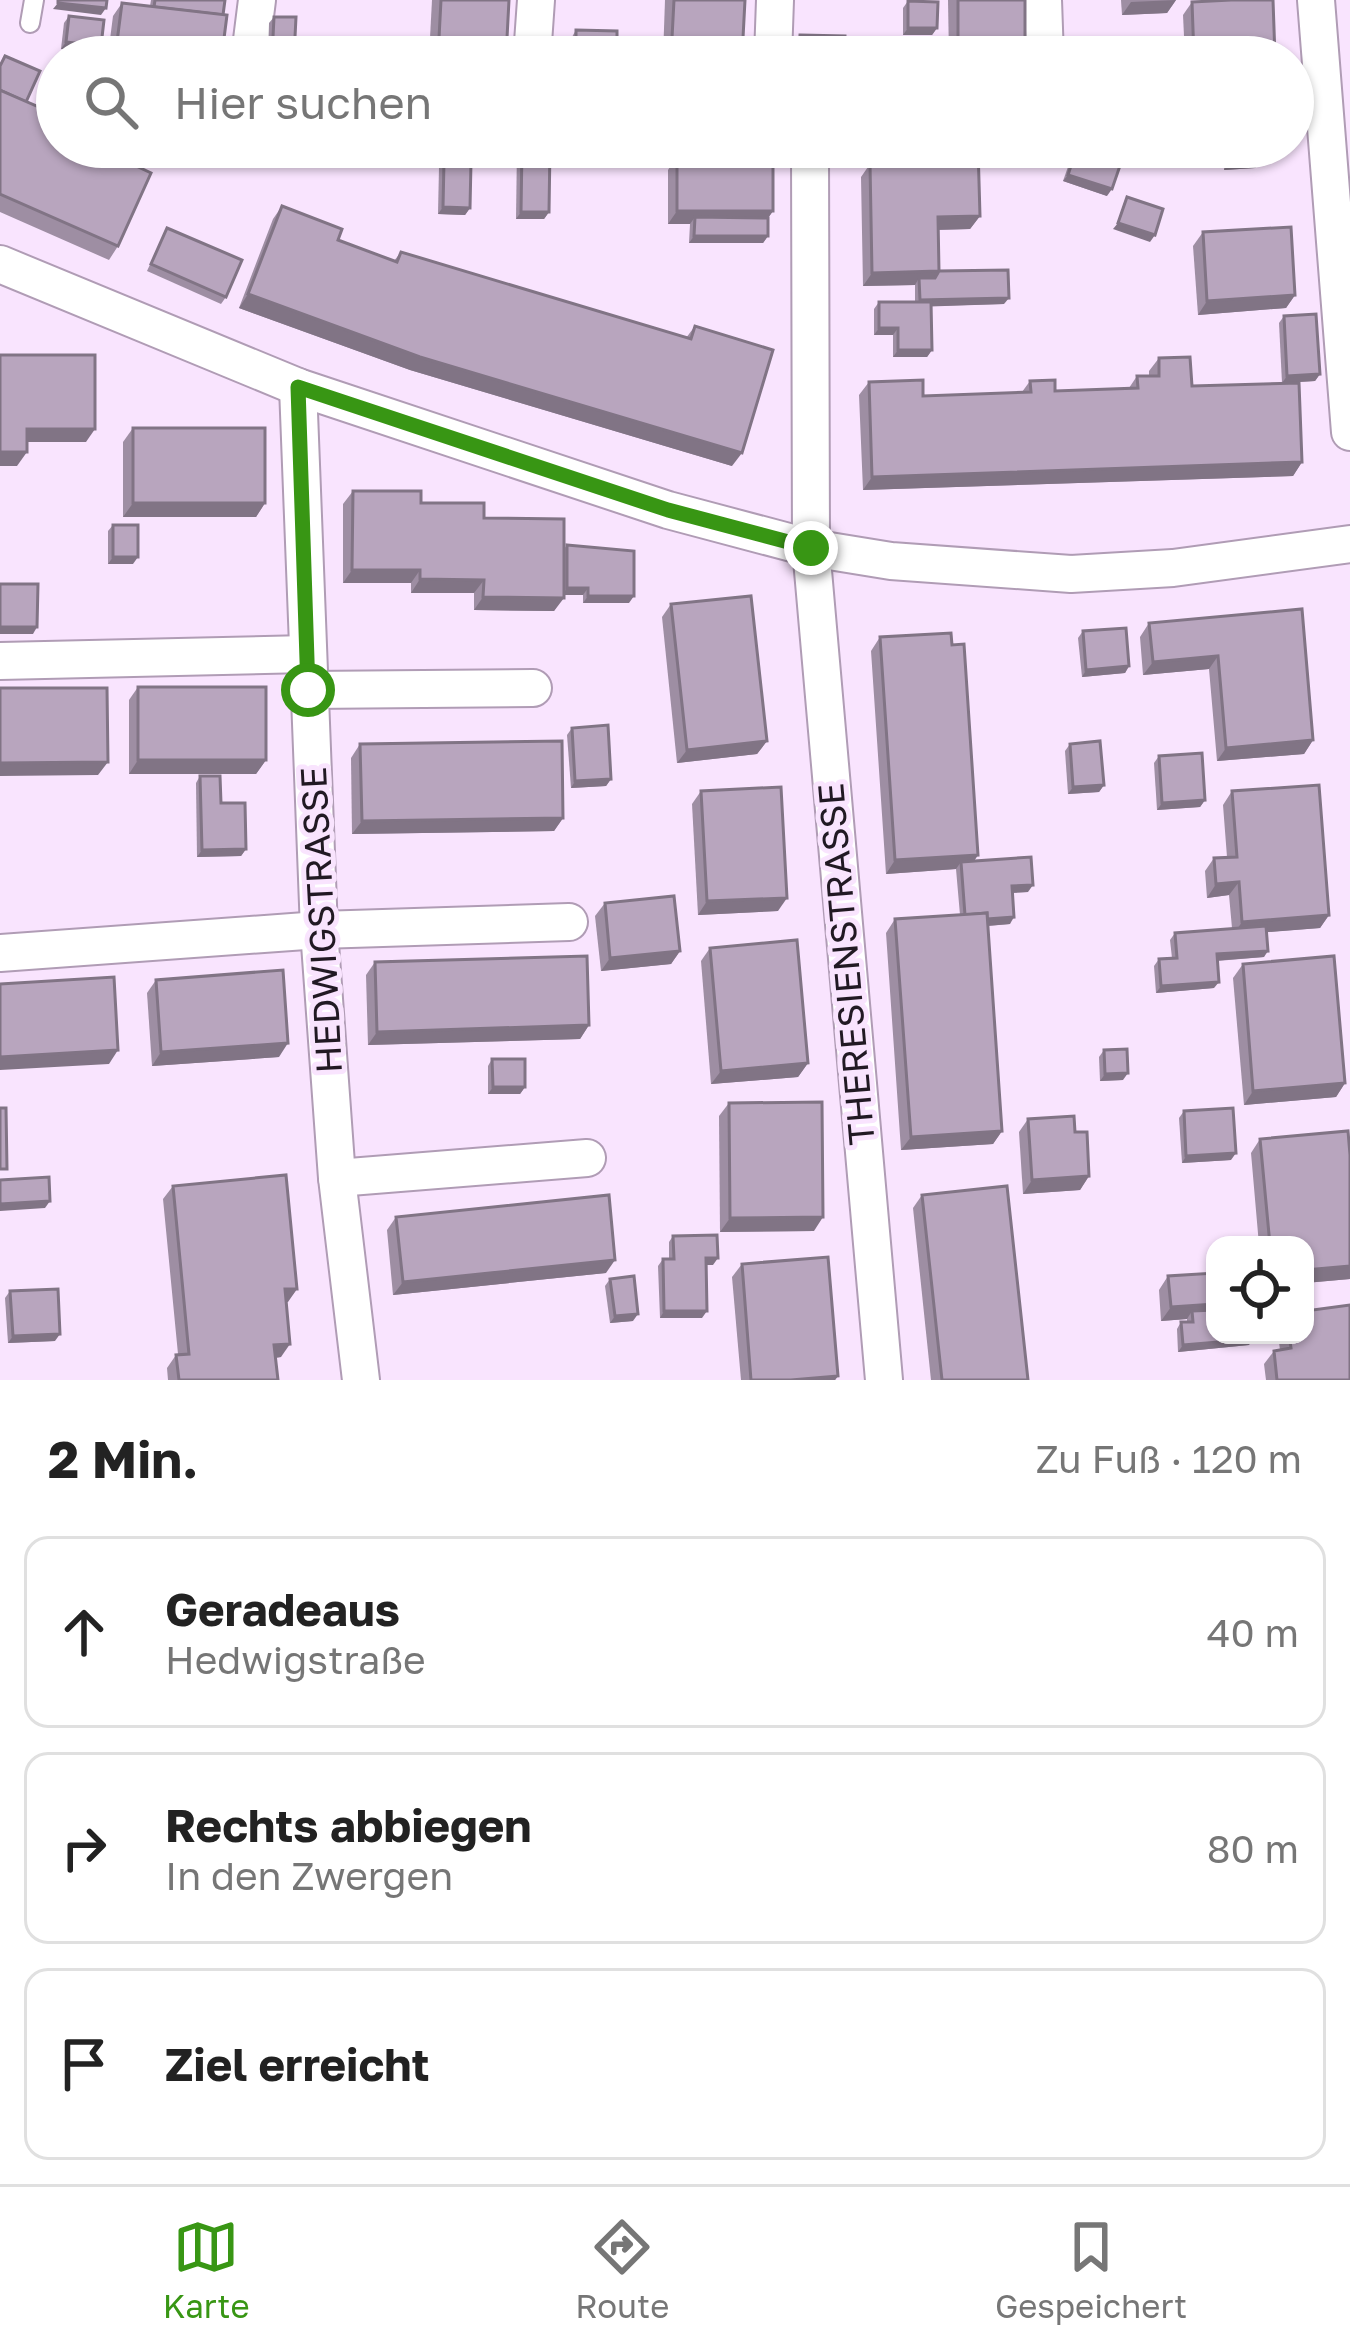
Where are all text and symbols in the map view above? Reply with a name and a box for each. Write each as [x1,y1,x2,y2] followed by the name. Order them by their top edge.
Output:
[36,36,1314,168] search box
[78,69,144,135] icon: search
[174,75,432,129] text: Hier suchen
[784,521,838,575] route end
[281,663,335,717] route start
[291,766,350,1074] street label: HEDWIGSTRASSE
[808,781,883,1147] street label: THERESIENSTRASSE
[1206,1236,1314,1344] map controls
[1206,1236,1314,1344] button: locate
[48,1428,198,1489] text: 2 Min.
[1035,1435,1302,1482] text: Zu Fuß · 120 m
[165,1582,400,1636] text: Geradeaus
[51,1599,117,1665] icon: ahead
[1207,1609,1299,1656] text: 40 m
[165,1636,426,1683] text: Hedwigstraße
[165,1798,531,1852] text: Rechts abbiegen
[51,1815,117,1881] icon: right
[1207,1825,1299,1872] text: 80 m
[165,1852,453,1899] text: In den Zwergen
[51,2031,117,2097] icon: arrive
[165,2037,430,2091] text: Ziel erreicht
[163,2214,250,2325] tab: Karte
[575,2214,669,2325] tab: Route
[995,2214,1187,2325] tab: Gespeichert

